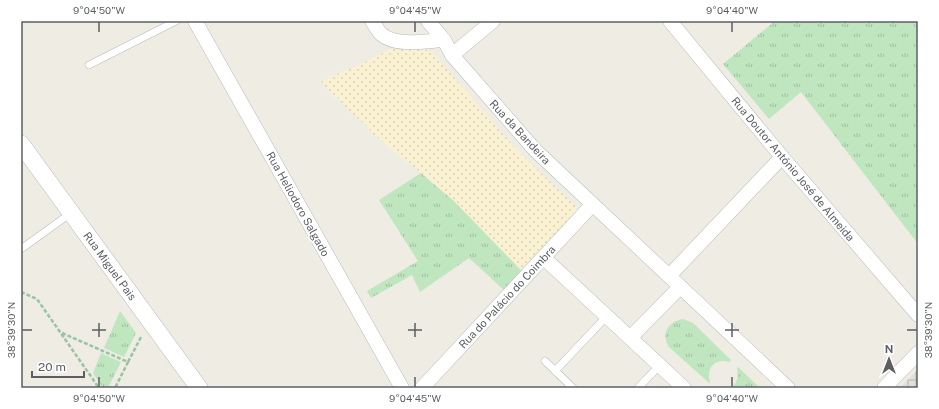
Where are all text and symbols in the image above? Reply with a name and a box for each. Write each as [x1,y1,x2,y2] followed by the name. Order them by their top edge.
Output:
[73,4,125,16] text: 9°04'50"W
[389,4,442,16] text: 9°04'45"W
[706,4,758,16] text: 9°04'40"W
[729,94,857,244] street label: Rua Doutor António José de Almeida
[487,97,553,167] street label: Rua da Bandeira
[264,150,332,258] street label: Rua Heliodoro Salgado
[81,229,139,303] street label: Rua Miguel Pais
[456,243,558,351] street label: Rua do Palácio do Coimbra
[5,302,17,358] text: 38°39'30"N
[922,302,934,358] text: 38°39'30"N
[869,339,909,379] north arrow
[885,343,893,355] text: N
[32,353,84,379] scale bar
[38,360,66,374] text: 20 m
[73,392,125,404] text: 9°04'50"W
[389,392,442,404] text: 9°04'45"W
[706,392,758,404] text: 9°04'40"W

